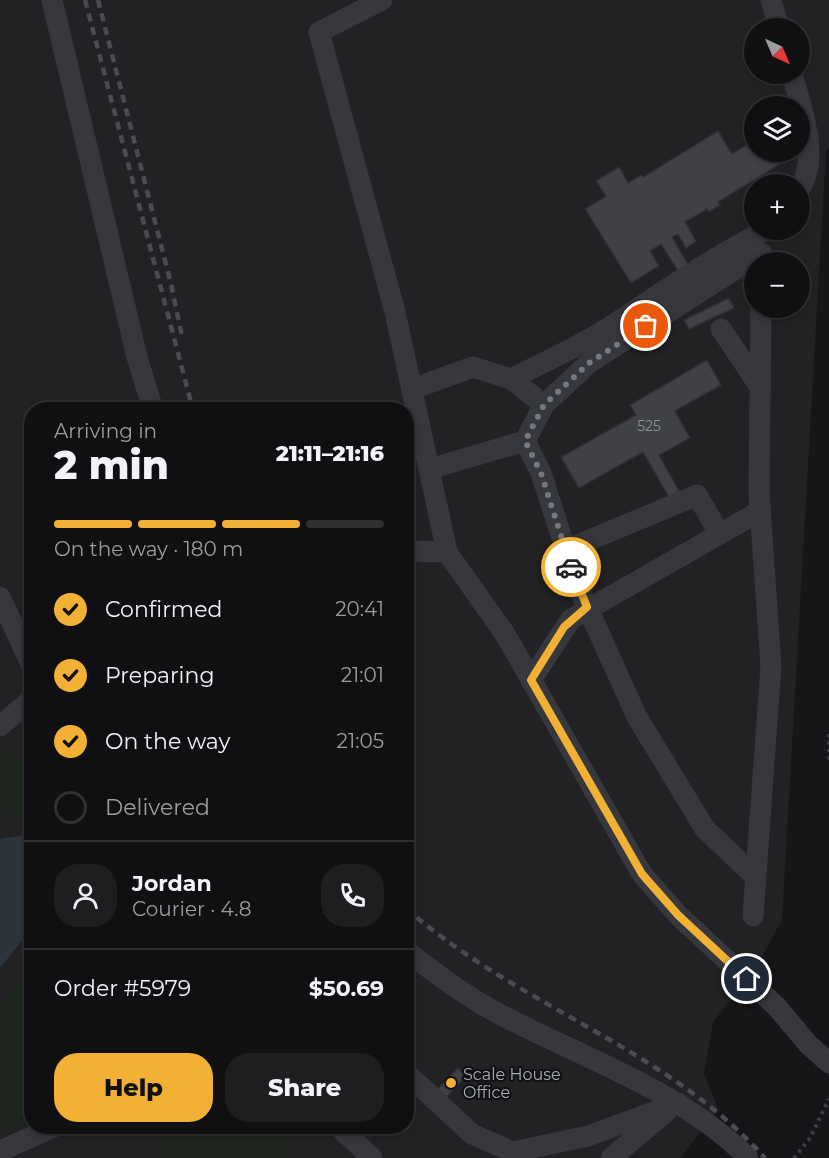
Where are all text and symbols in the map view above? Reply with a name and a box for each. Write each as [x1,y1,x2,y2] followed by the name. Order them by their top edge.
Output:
[744,18,810,84] north arrow
[744,18,810,318] map controls
[744,96,810,162] button: layers
[744,174,810,240] button: +
[744,252,810,318] button: −
[620,300,671,351] pin
[629,309,662,342] icon: bag
[637,417,661,435] house number: 525
[54,419,157,443] text: Arriving in
[276,440,384,467] text: 21:11–21:16
[54,441,169,489] text: 2 min
[54,537,243,561] text: On the way · 180 m
[541,537,601,597] courier
[555,551,588,584] icon: car
[54,593,87,626] icon: check
[105,596,222,623] text: Confirmed
[335,597,384,621] text: 20:41
[54,659,87,692] icon: check
[105,662,214,689] text: Preparing
[341,663,384,687] text: 21:01
[54,725,87,758] icon: check
[105,728,230,755] text: On the way
[337,729,384,753] text: 21:05
[105,794,210,821] text: Delivered
[54,864,117,927] button: person
[321,864,384,927] button: phone
[132,870,212,897] text: Jordan
[132,897,251,921] text: Courier · 4.8
[721,953,772,1004] pin
[730,962,763,995] icon: home
[54,975,191,1002] text: Order #5979
[309,975,384,1002] text: $50.69
[54,1053,213,1122] button: Help
[225,1053,384,1122] button: Share
[463,1065,561,1102] place label: Scale House Office
[444,1076,458,1090] marker: Scale House Office

